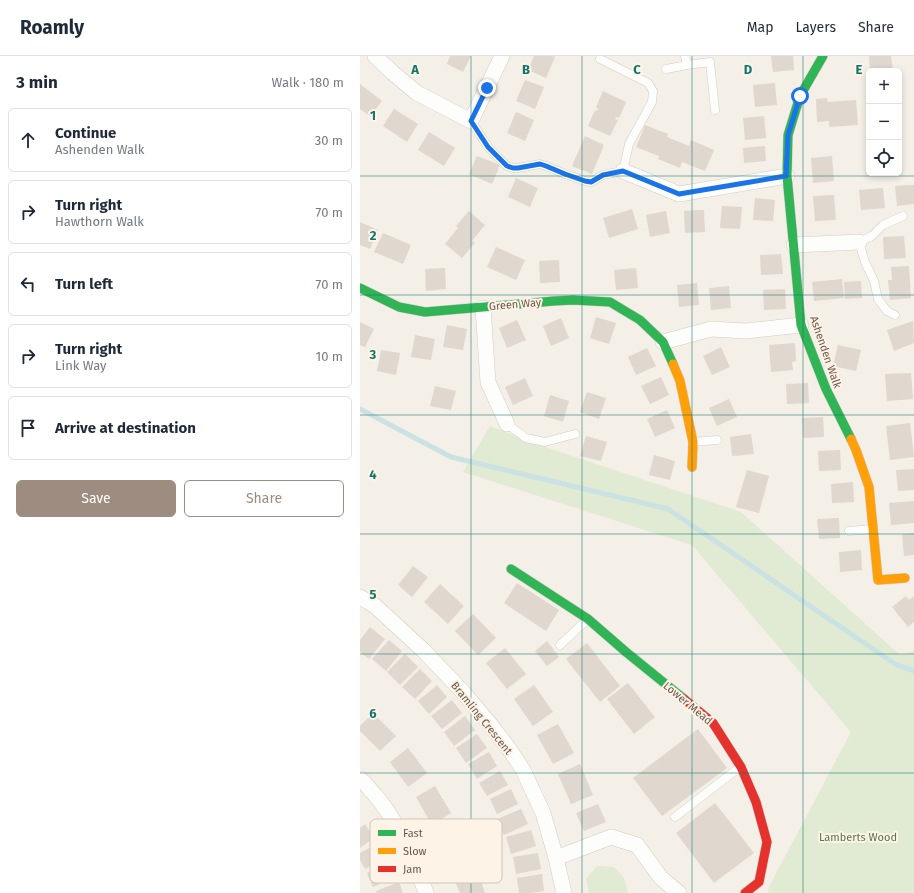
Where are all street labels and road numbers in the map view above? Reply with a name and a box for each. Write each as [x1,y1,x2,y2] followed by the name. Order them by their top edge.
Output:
[488,296,542,313] street label: Green Way
[807,314,844,390] street label: Ashenden Walk
[448,679,515,757] street label: Bramling Crescent
[661,679,715,728] street label: Lower Mead

